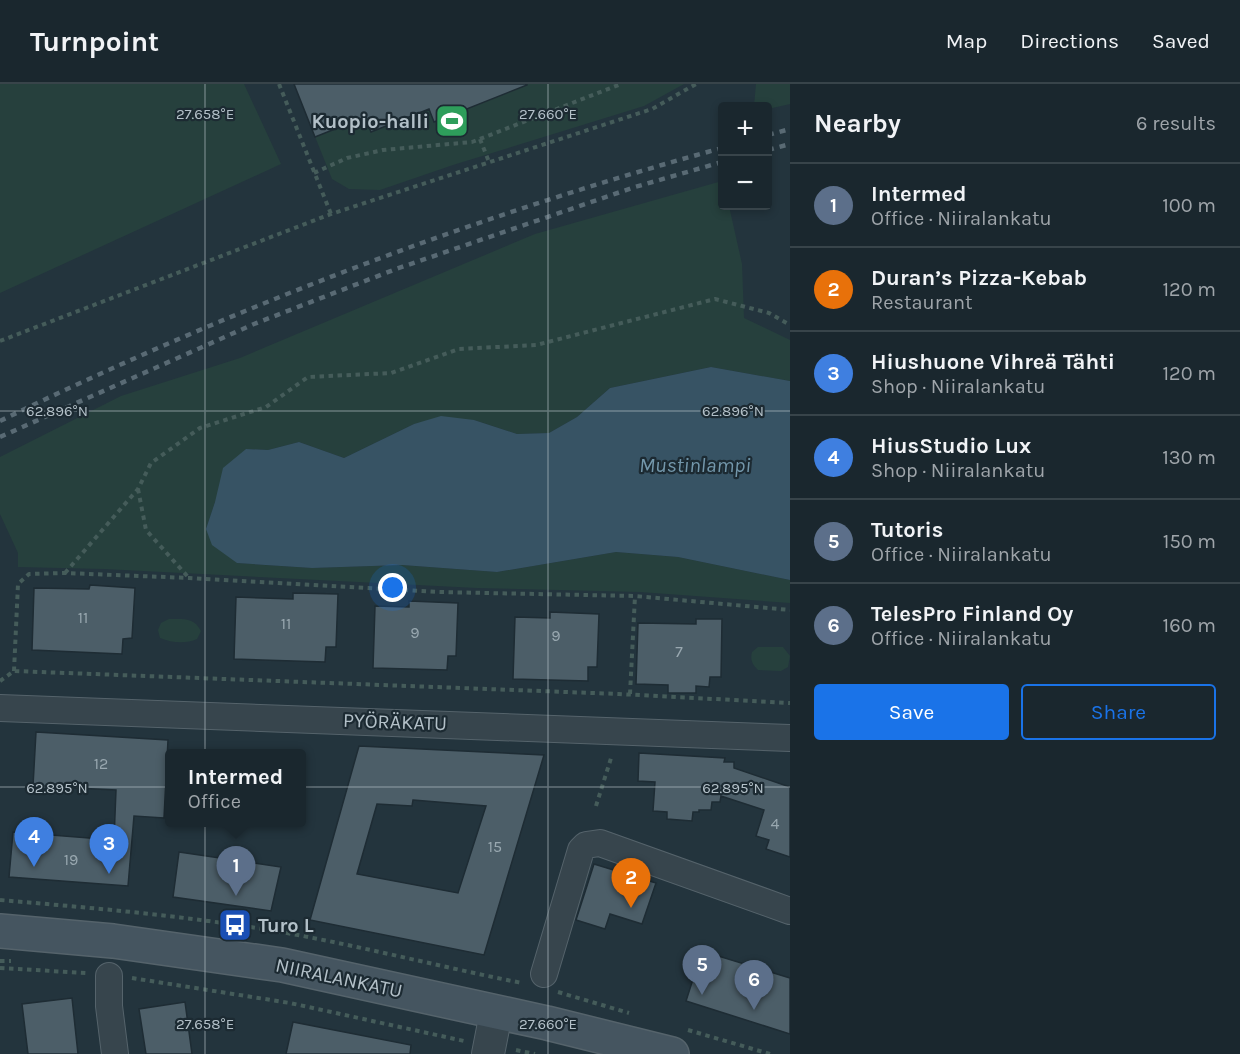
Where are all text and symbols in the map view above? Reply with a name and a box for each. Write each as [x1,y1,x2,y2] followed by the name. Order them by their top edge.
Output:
[30,25,159,58] text: Turnpoint
[946,29,987,53] text: Map
[1020,29,1119,53] text: Directions
[1152,29,1210,53] text: Saved
[718,102,772,210] map controls
[718,102,772,156] button: +
[434,103,470,139] sports icon: Kuopio-halli
[176,105,234,123] text: 27.658°E
[519,105,577,123] text: 27.660°E
[814,108,901,139] text: Nearby
[312,110,429,133] place label: Kuopio-halli
[1136,112,1216,135] text: 6 results
[718,156,772,210] button: −
[871,181,966,207] text: Intermed
[830,194,837,217] text: 1
[1162,194,1216,217] text: 100 m
[871,207,1052,230] text: Office · Niiralankatu
[871,265,1087,291] text: Duran’s Pizza-Kebab
[827,278,840,301] text: 2
[1162,278,1216,301] text: 120 m
[871,291,973,314] text: Restaurant
[871,349,1115,375] text: Hiushuone Vihreä Tähti
[827,362,840,385] text: 3
[1162,362,1216,385] text: 120 m
[871,375,1045,398] text: Shop · Niiralankatu
[26,402,88,420] text: 62.896°N
[702,402,764,420] text: 62.896°N
[871,433,1031,459] text: HiusStudio Lux
[828,446,839,469] text: 4
[1162,446,1216,469] text: 130 m
[639,453,751,477] water label: Mustinlampi
[871,459,1045,482] text: Shop · Niiralankatu
[871,517,943,543] text: Tutoris
[828,530,839,553] text: 5
[1163,530,1216,553] text: 150 m
[871,543,1052,566] text: Office · Niiralankatu
[378,573,407,602] your location
[871,601,1073,627] text: TelesPro Finland Oy
[78,608,88,627] house number: 11
[281,614,291,633] house number: 11
[827,614,840,637] text: 6
[1163,614,1216,637] text: 160 m
[410,623,420,642] house number: 9
[551,626,561,645] house number: 9
[871,627,1052,650] text: Office · Niiralankatu
[675,642,683,661] house number: 7
[814,684,1009,740] button: Save
[1021,684,1216,740] button: Share
[342,709,448,735] street label: PYÖRÄKATU
[165,749,306,827] popup
[94,754,108,773] house number: 12
[188,764,283,790] text: Intermed
[26,779,88,797] text: 62.895°N
[702,779,764,797] text: 62.895°N
[188,790,241,813] text: Office
[771,814,780,833] house number: 4
[15,818,54,867] pin: 4
[90,824,128,874] pin: 3
[488,837,502,856] house number: 15
[216,846,256,896] pin: 1
[64,850,78,869] house number: 19
[612,858,650,908] pin: 2
[217,907,253,943] bus stop icon: Turo L
[258,914,314,937] place label: Turo L
[682,946,722,995] pin: 5
[274,953,404,1003] street label: NIIRALANKATU
[734,960,774,1010] pin: 6
[176,1015,234,1033] text: 27.658°E
[519,1015,577,1033] text: 27.660°E

